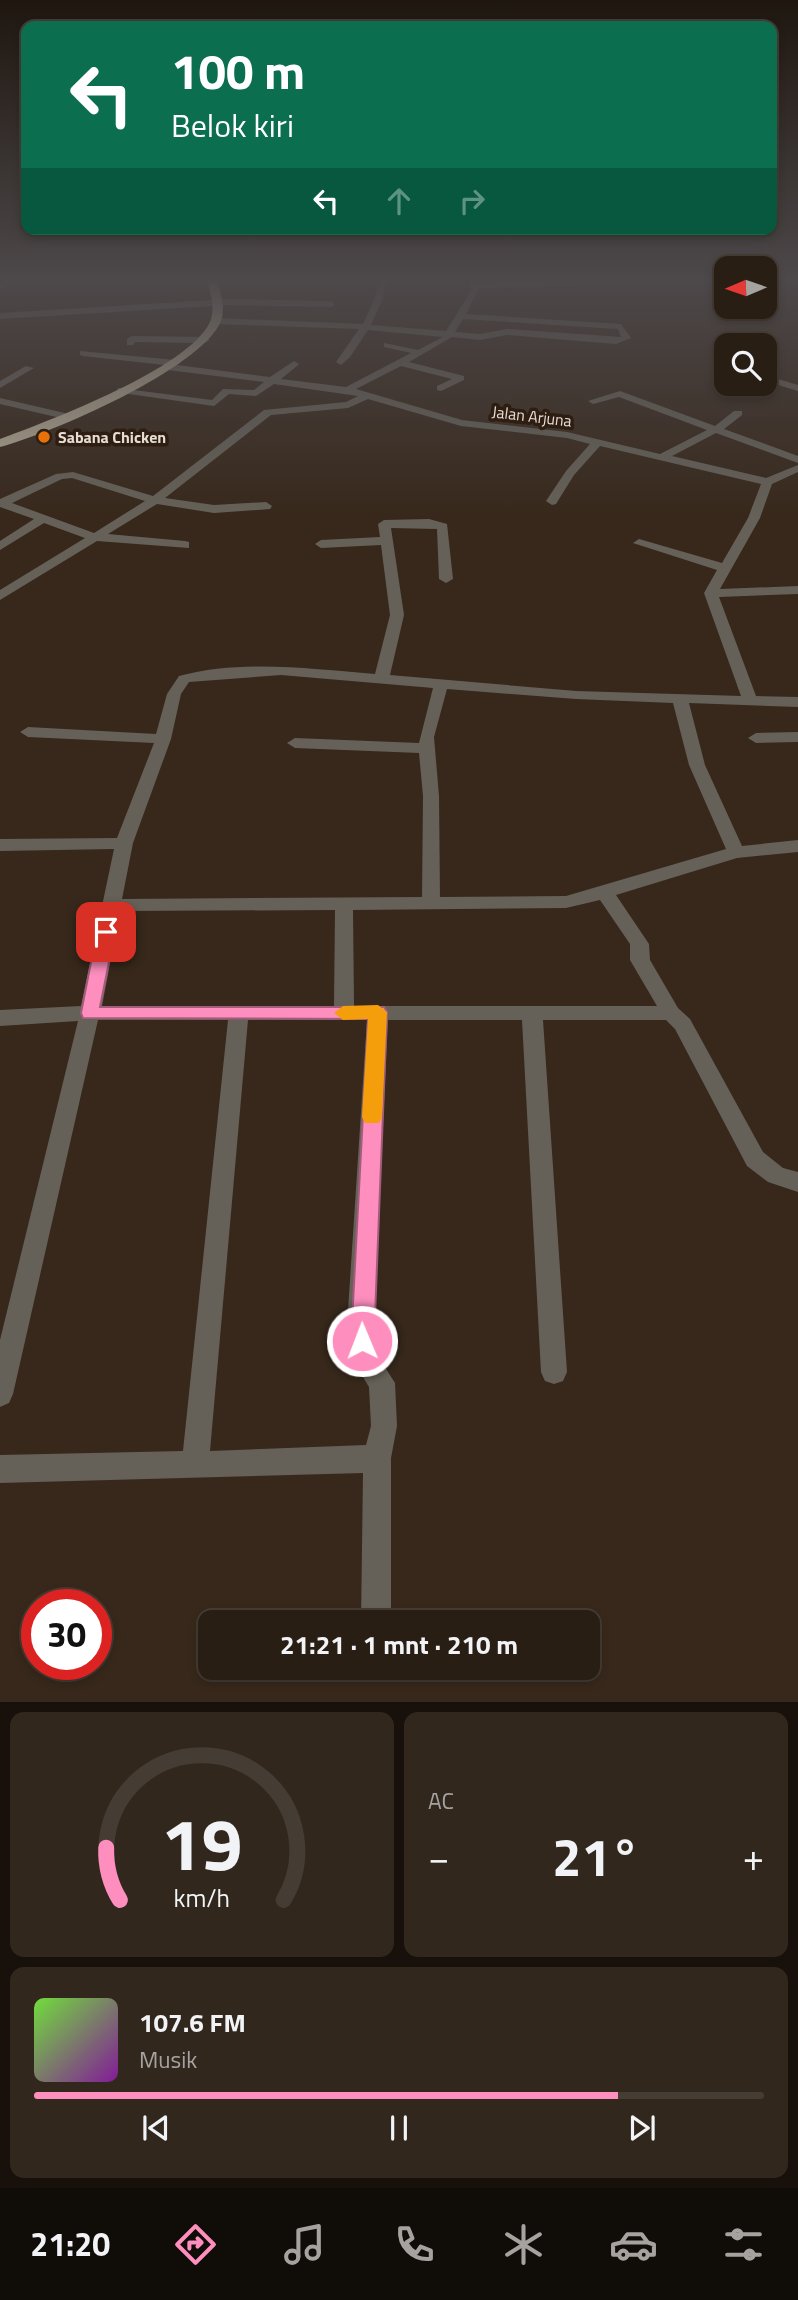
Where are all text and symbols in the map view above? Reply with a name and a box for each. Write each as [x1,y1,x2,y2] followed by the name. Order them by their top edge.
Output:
[171,33,305,108] text: 100 m
[56,49,147,140] icon: left
[171,101,294,149] text: Belok kiri
[307,182,345,220] icon: left
[380,182,418,220] icon: ahead
[453,182,491,220] icon: right
[714,256,777,318] north arrow
[714,256,777,396] map controls
[714,333,777,396] button: search
[491,399,573,433] street label: Jalan Arjuna
[58,425,166,449] place label: Sabana Chicken
[36,429,52,445] marker: Sabana Chicken
[76,902,136,962] pin
[87,913,125,951] icon: arrive
[325,1304,399,1378] position arrow
[21,1589,112,1680] speed limit sign: 30
[280,1625,518,1664] text: 21:21 · 1 mnt · 210 m
[428,1783,454,1818] text: AC
[161,1789,243,1899] text: 19
[552,1817,640,1896] text: 21°
[428,1828,449,1886] text: −
[743,1828,764,1886] text: +
[174,1879,230,1917] text: km/h
[139,2003,246,2042] text: 107.6 FM
[139,2042,197,2077] text: Musik
[137,2109,175,2147] icon: previous
[380,2109,418,2147] icon: pause
[623,2109,661,2147] icon: next
[30,2220,110,2268] text: 21:20
[171,2220,220,2269] icon: directions
[280,2220,329,2269] icon: music
[390,2220,439,2269] icon: phone
[499,2220,548,2269] icon: climate
[609,2220,658,2269] icon: car
[719,2220,768,2269] icon: filters

